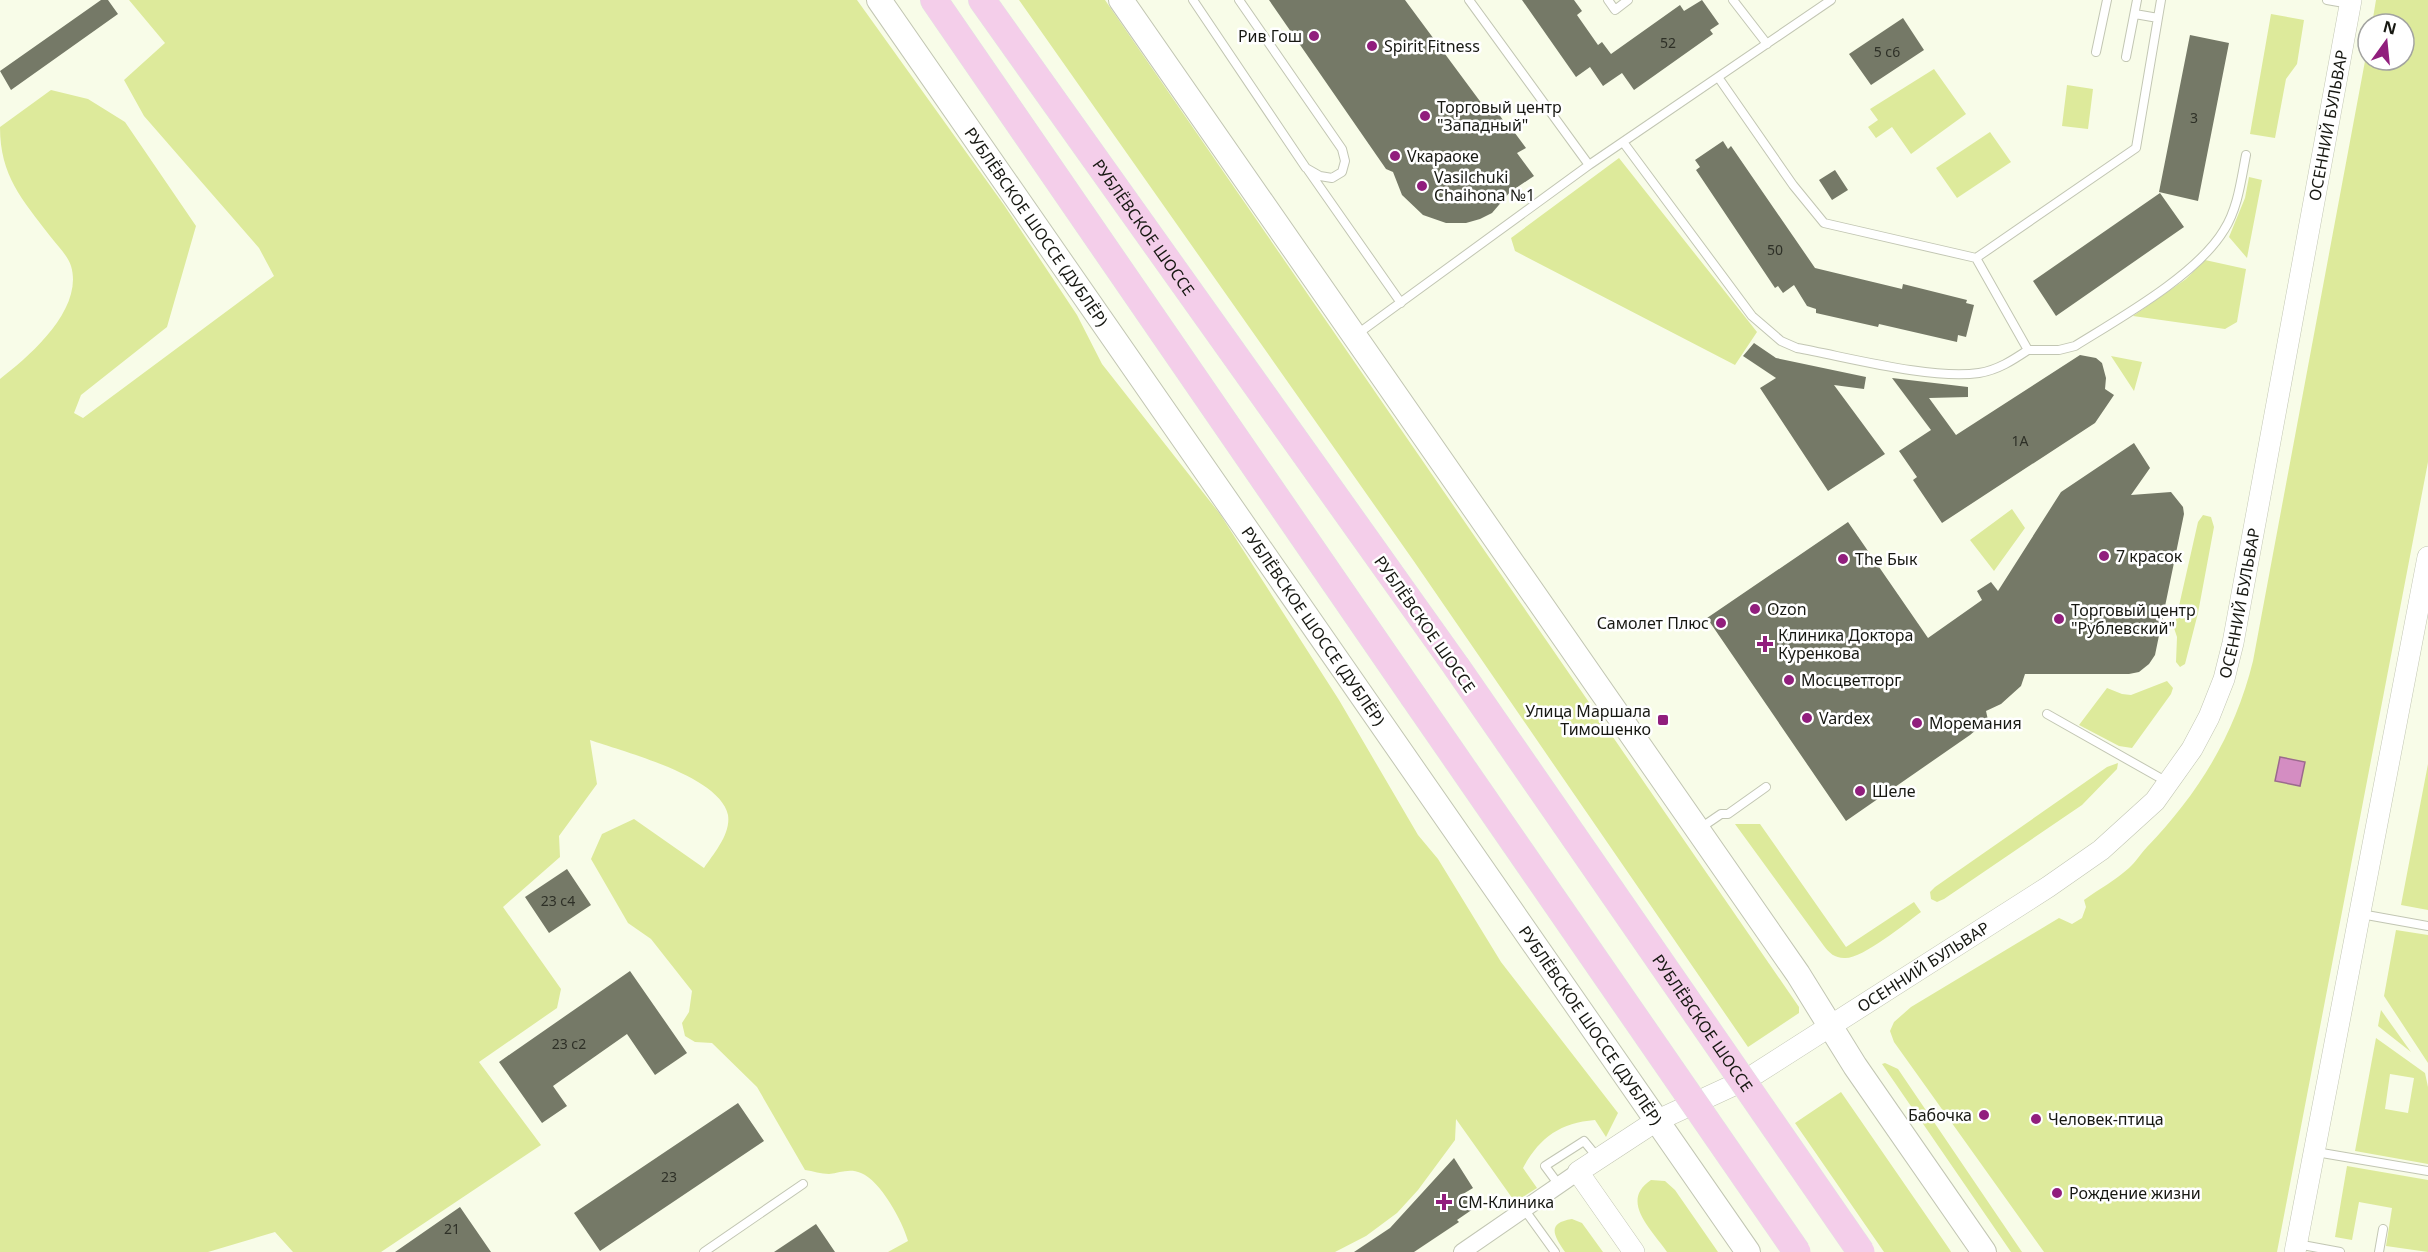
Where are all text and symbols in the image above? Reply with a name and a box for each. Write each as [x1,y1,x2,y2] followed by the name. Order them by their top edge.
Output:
[2356,12,2416,72] north arrow
[2381,15,2399,40] text: N
[1238,25,1302,47] place label: Рив Гош
[1307,29,1321,43] marker: Рив Гош
[1660,33,1676,52] house number: 52
[1384,35,1480,57] place label: Spirit Fitness
[1365,39,1379,53] marker: Spirit Fitness
[1874,42,1900,61] house number: 5 с6
[2303,48,2353,203] street label: ОСЕННИЙ БУЛЬВАР
[1437,96,1562,136] place label: Торговый центр "Западный"
[2190,108,2198,127] house number: 3
[1418,109,1432,123] marker: Торговый центр "Западный"
[960,123,1113,331] street label: РУБЛЁВСКОЕ ШОССЕ (ДУБЛЁР)
[1407,145,1479,167] place label: Vкараоке
[1388,149,1402,163] marker: Vкараоке
[1088,155,1200,300] street label: РУБЛЁВСКОЕ ШОССЕ
[1434,166,1535,206] place label: Vasilchuki Chaihona №1
[1415,179,1429,193] marker: Vasilchuki Chaihona №1
[1767,240,1783,259] house number: 50
[2012,431,2029,450] house number: 1А
[1237,522,1390,730] street label: РУБЛЁВСКОЕ ШОССЕ (ДУБЛЁР)
[2214,526,2265,681] street label: ОСЕННИЙ БУЛЬВАР
[2116,545,2183,567] place label: 7 красок
[1855,548,1918,570] place label: The Бык
[2097,549,2111,563] marker: 7 красок
[1369,551,1481,697] street label: РУБЛЁВСКОЕ ШОССЕ
[1836,552,1850,566] marker: The Бык
[1767,598,1807,620] place label: Ozon
[2071,599,2196,639] place label: Торговый центр "Рублевский"
[1748,602,1762,616] marker: Ozon
[1597,612,1709,634] place label: Самолет Плюс
[2052,612,2066,626] marker: Торговый центр "Рублевский"
[1714,616,1728,630] marker: Самолет Плюс
[1778,624,1913,664] place label: Клиника Доктора Куренкова
[1756,635,1774,653] marker: Клиника Доктора Куренкова
[1801,669,1901,691] place label: Мосцветторг
[1782,673,1796,687] marker: Мосцветторг
[1525,700,1651,740] place label: Улица Маршала Тимошенко
[1819,707,1871,729] place label: Vardex
[1800,711,1814,725] marker: Vardex
[1929,712,2022,734] place label: Моремания
[1656,713,1670,727] marker: Улица Маршала Тимошенко
[1910,716,1924,730] marker: Моремания
[1872,780,1916,802] place label: Шеле
[1853,784,1867,798] marker: Шеле
[541,891,575,910] house number: 23 с4
[1853,916,1994,1017] street label: ОСЕННИЙ БУЛЬВАР
[1514,921,1667,1129] street label: РУБЛЁВСКОЕ ШОССЕ (ДУБЛЁР)
[1647,950,1758,1096] street label: РУБЛЁВСКОЕ ШОССЕ
[552,1034,586,1053] house number: 23 с2
[1908,1104,1972,1126] place label: Бабочка
[1977,1108,1991,1122] marker: Бабочка
[2048,1108,2164,1130] place label: Человек-птица
[2029,1112,2043,1126] marker: Человек-птица
[661,1167,677,1186] house number: 23
[2069,1182,2201,1204] place label: Рождение жизни
[2050,1186,2064,1200] marker: Рождение жизни
[1458,1191,1554,1213] place label: СМ-Клиника
[1435,1193,1453,1211] marker: СМ-Клиника
[444,1219,460,1238] house number: 21

